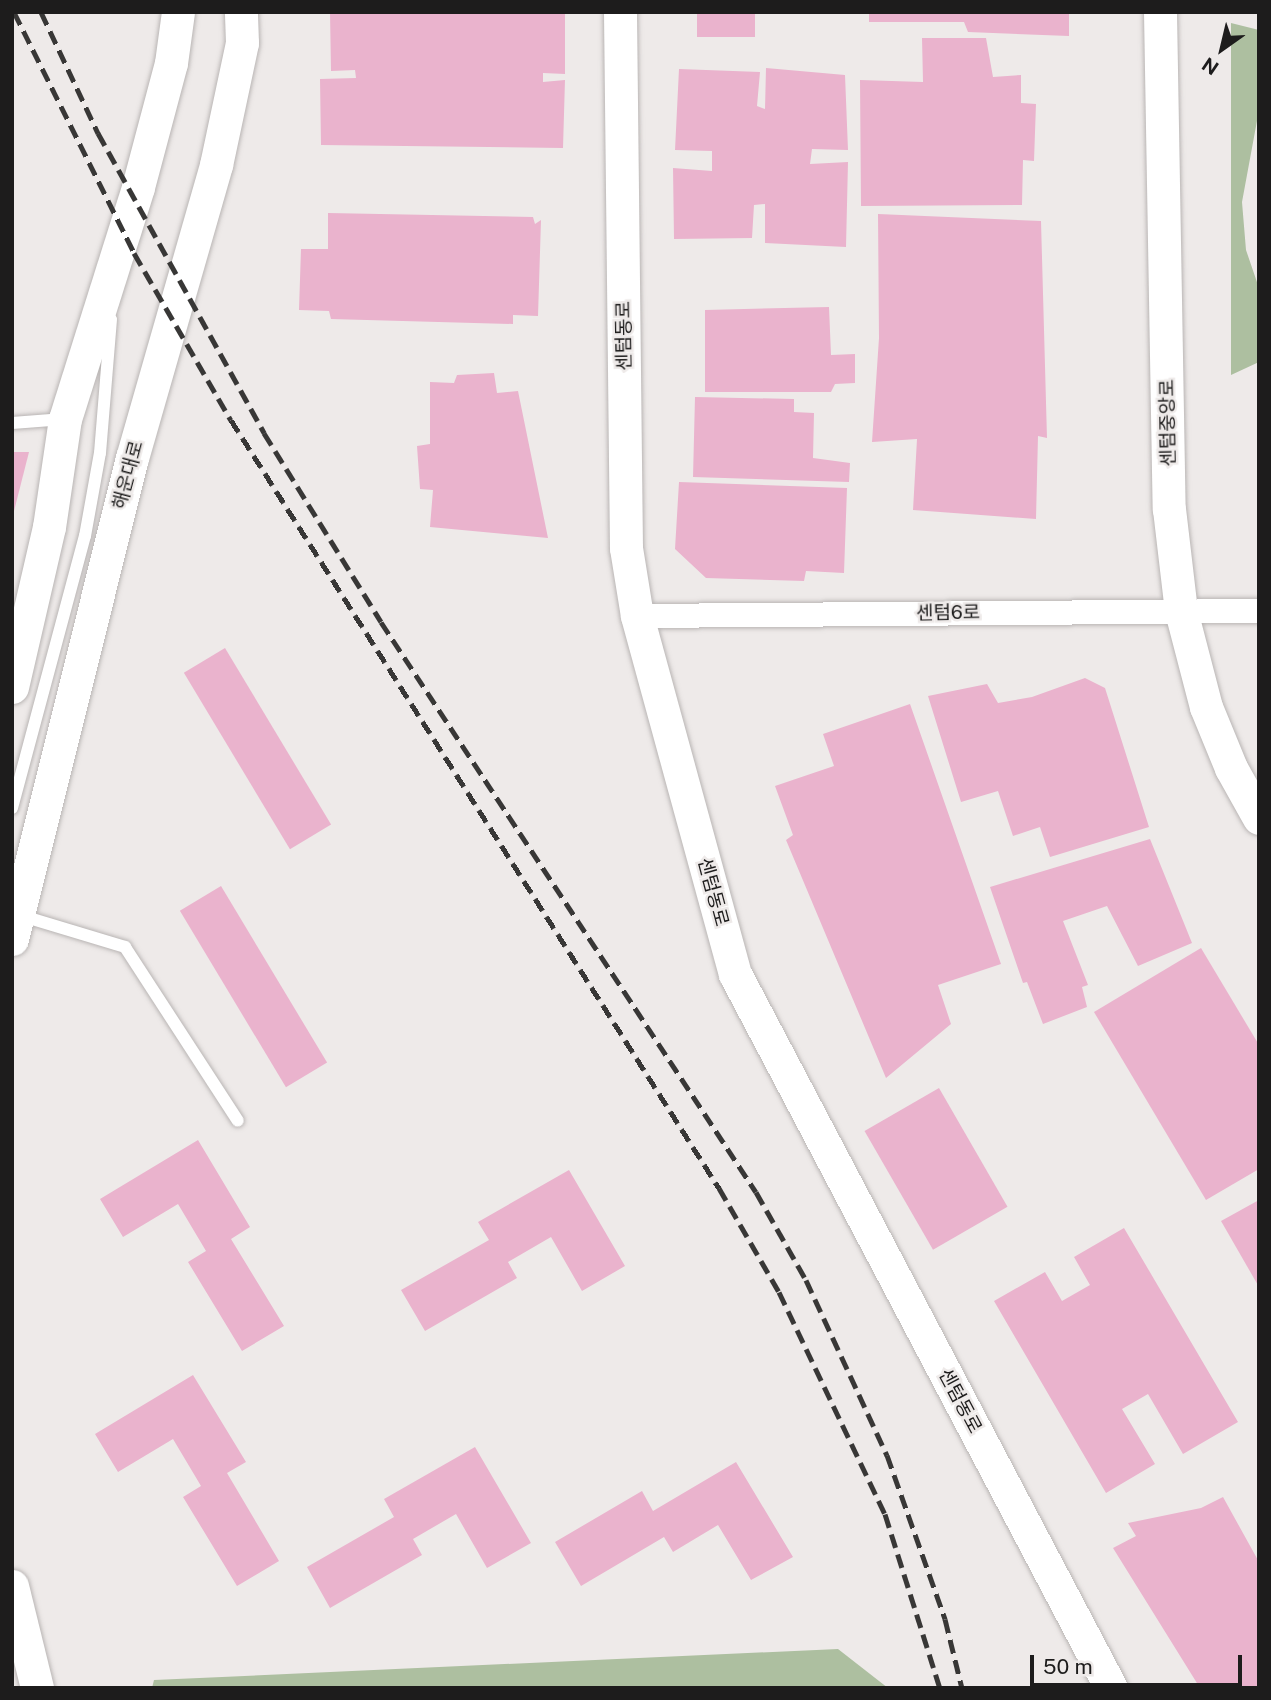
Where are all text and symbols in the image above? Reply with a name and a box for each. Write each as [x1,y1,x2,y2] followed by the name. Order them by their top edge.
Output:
[1187,14,1257,84] north arrow
[1198,53,1223,80] text: N
[612,301,636,371] street label: 센텀동로
[1156,379,1180,467] street label: 센텀중앙로
[108,438,148,512] street label: 해운대로
[916,601,980,625] street label: 센텀6로
[693,855,733,929] street label: 센텀동로
[934,1365,986,1437] street label: 센텀동로
[1033,1640,1245,1684] scale bar
[1043,1654,1093,1679] text: 50 m

